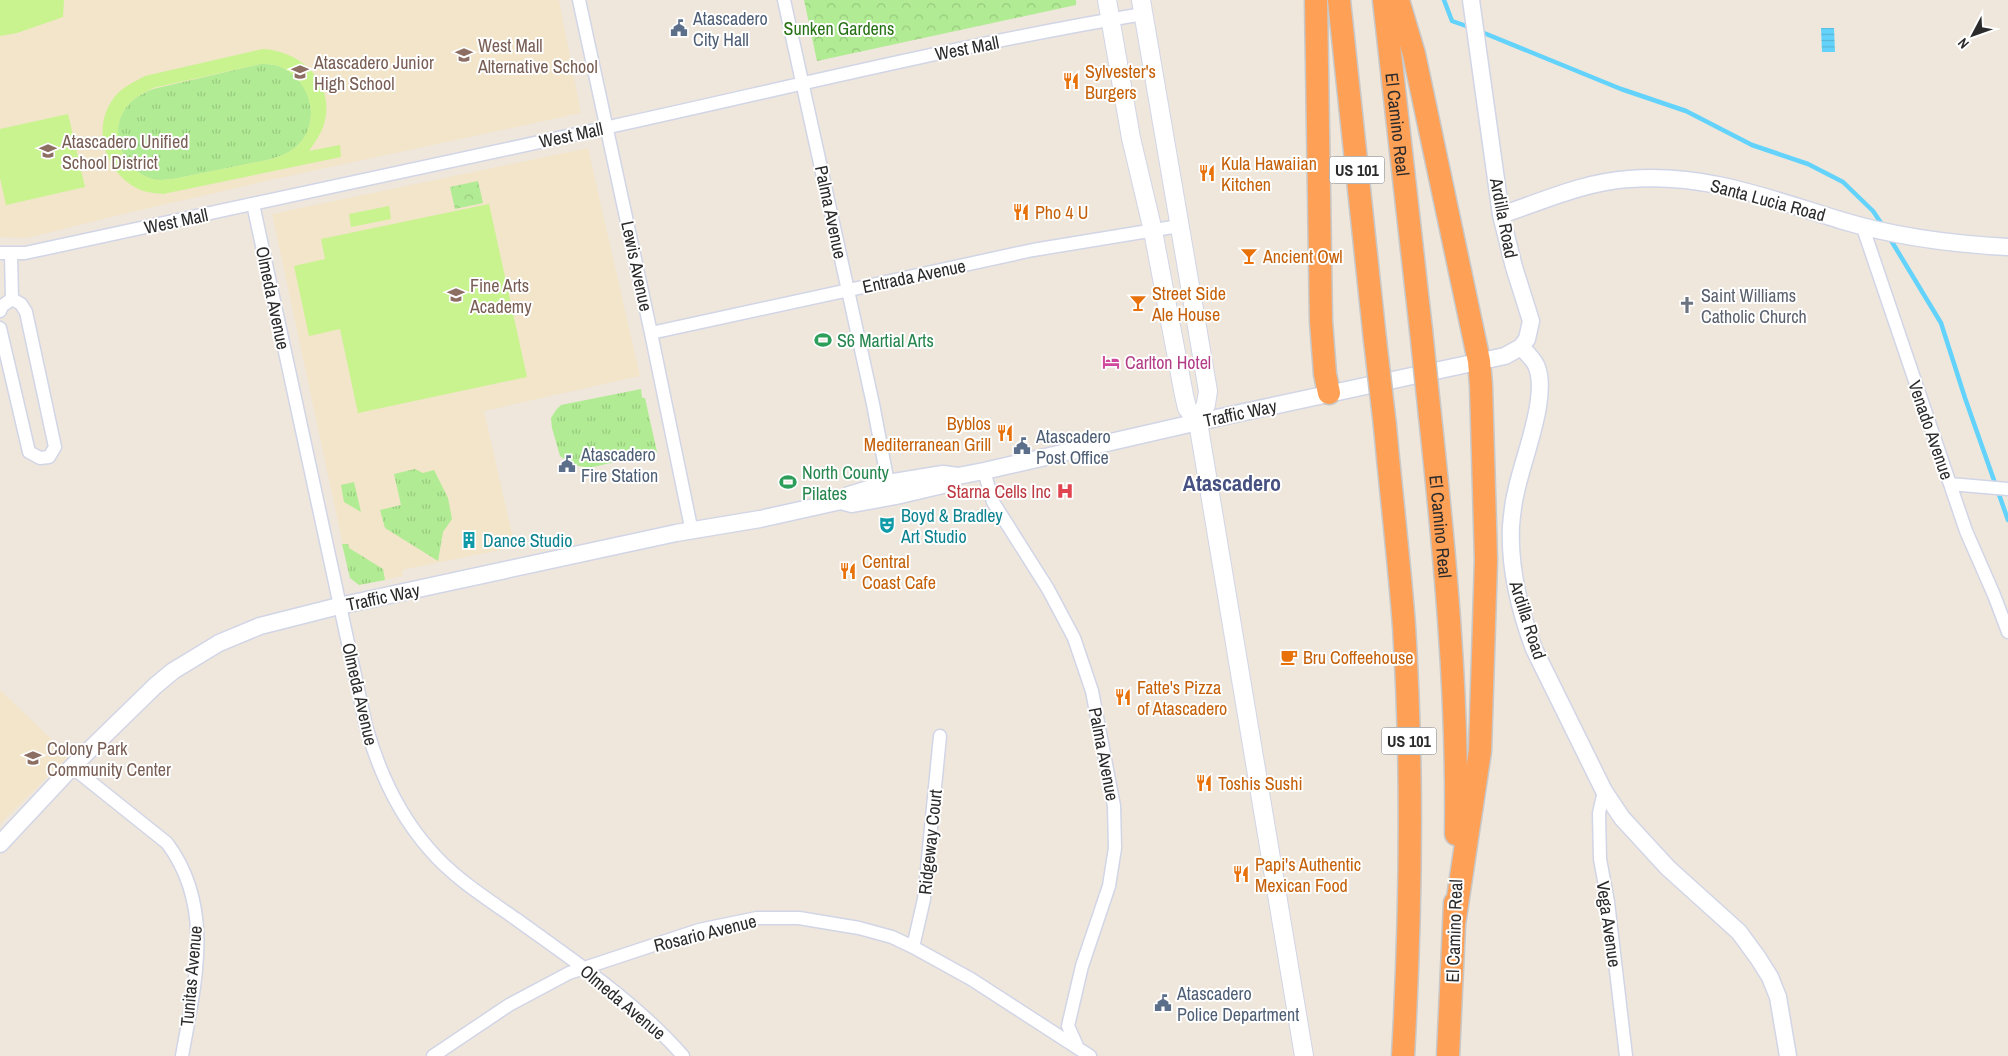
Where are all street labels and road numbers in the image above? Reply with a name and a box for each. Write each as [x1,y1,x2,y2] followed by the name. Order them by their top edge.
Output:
[933,30,1001,66] street label: West Mall
[1380,71,1416,177] street label: El Camino Real
[537,116,605,154] street label: West Mall
[1330,156,1384,184] road number: US 101
[809,163,853,261] street label: Palma Avenue
[1708,173,1828,227] street label: Santa Lucia Road
[1484,175,1524,260] street label: Ardilla Road
[142,202,210,240] street label: West Mall
[615,219,659,313] street label: Lewis Avenue
[250,244,296,352] street label: Olmeda Avenue
[860,253,968,299] street label: Entrada Avenue
[1902,377,1960,483] street label: Venado Avenue
[1201,393,1279,433] street label: Traffic Way
[1424,474,1458,579] street label: El Camino Real
[344,577,422,617] street label: Traffic Way
[1503,577,1552,662] street label: Ardilla Road
[336,640,384,748] street label: Olmeda Avenue
[1083,705,1125,803] street label: Palma Avenue
[1382,728,1436,754] road number: US 101
[912,788,948,896] street label: Ridgeway Court
[1440,879,1468,983] street label: El Camino Real
[1591,879,1627,969] street label: Vega Avenue
[651,908,759,958] street label: Rosario Avenue
[174,925,208,1027] street label: Tunitas Avenue
[575,959,671,1045] street label: Olmeda Avenue

